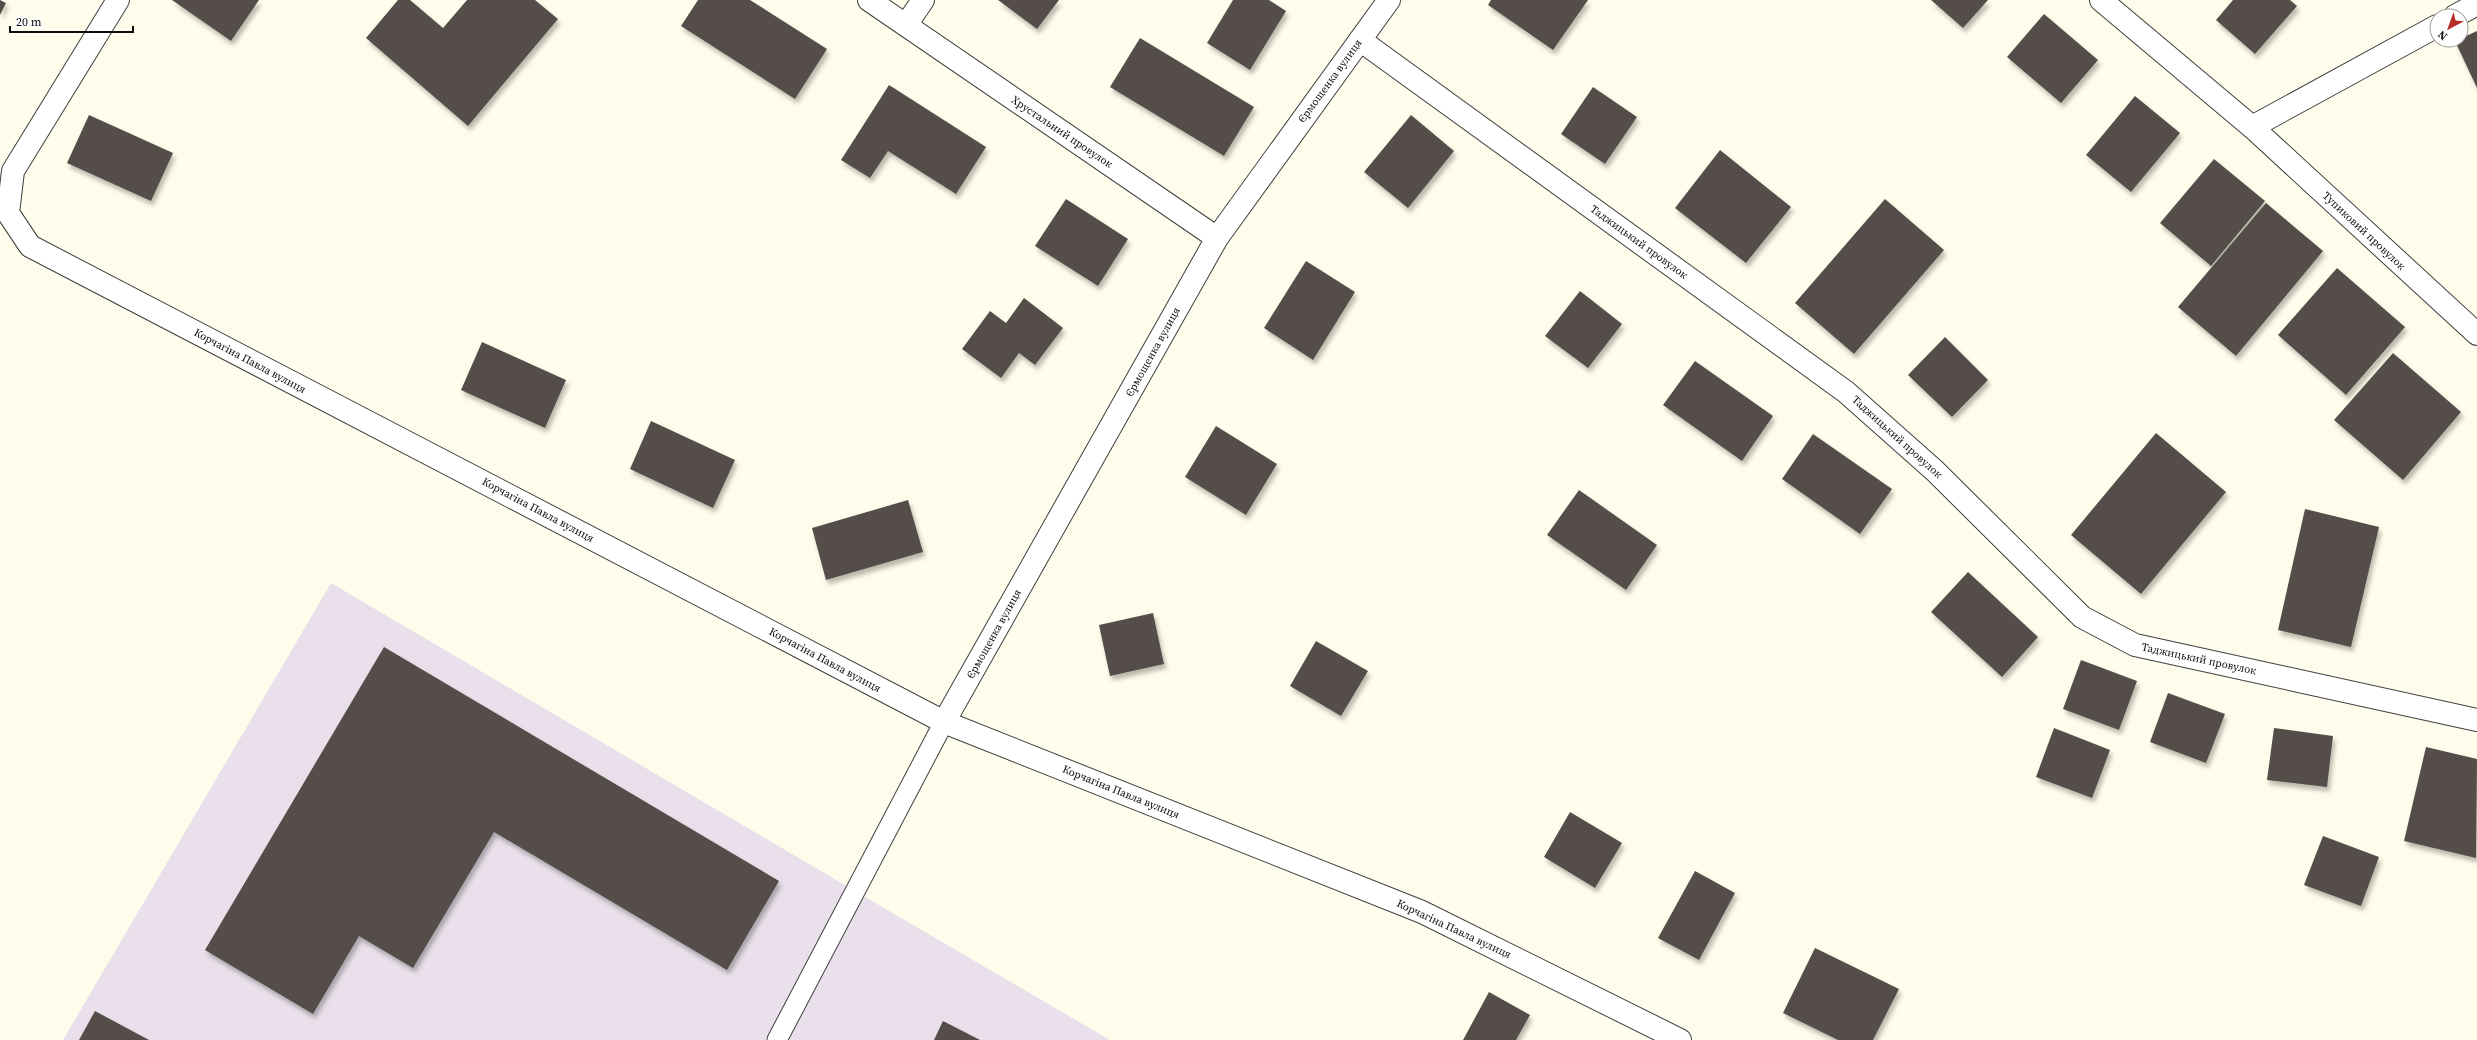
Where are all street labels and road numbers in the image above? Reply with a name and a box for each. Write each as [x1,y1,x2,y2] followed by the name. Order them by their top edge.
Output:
[1294,36,1366,126] street label: Єрмощенка вулиця
[1008,92,1116,172] street label: Хрустальний провулок
[2319,189,2409,273] street label: Тупиковий провулок
[1587,202,1691,282] street label: Таджицький провулок
[1122,304,1184,399] street label: Єрмощенка вулиця
[191,325,309,397] street label: Корчагіна Павла вулиця
[1848,392,1946,482] street label: Таджицький провулок
[479,474,597,546] street label: Корчагіна Павла вулиця
[963,586,1025,681] street label: Єрмощенка вулиця
[766,624,884,696] street label: Корчагіна Павла вулиця
[2140,639,2258,679] street label: Таджицький провулок
[1060,762,1182,822] street label: Корчагіна Павла вулиця
[1394,896,1514,962] street label: Корчагіна Павла вулиця

